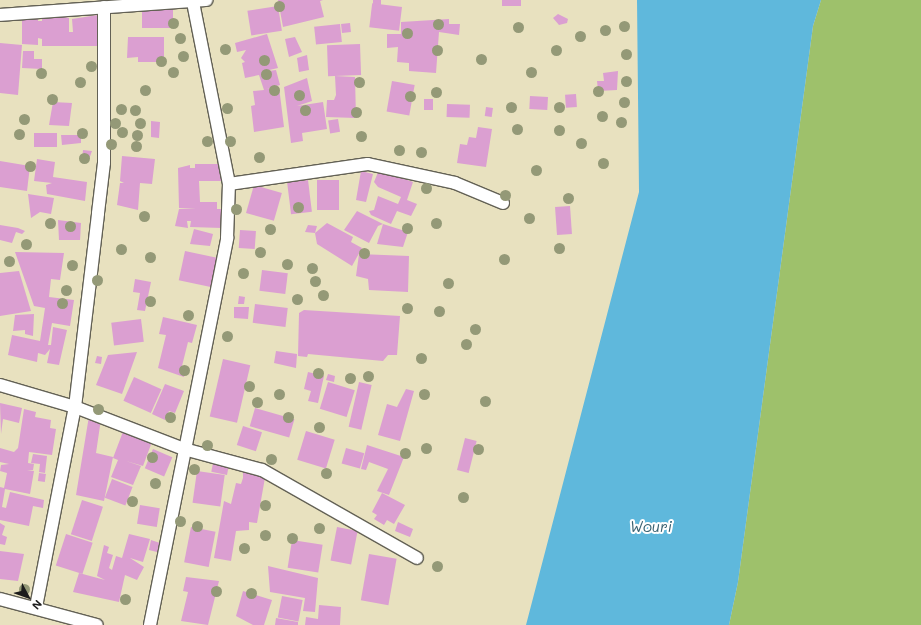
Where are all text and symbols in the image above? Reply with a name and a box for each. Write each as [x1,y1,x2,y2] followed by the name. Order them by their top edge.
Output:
[630,518,672,536] water label: Wouri
[8,577,48,617] north arrow
[29,597,46,613] text: N

